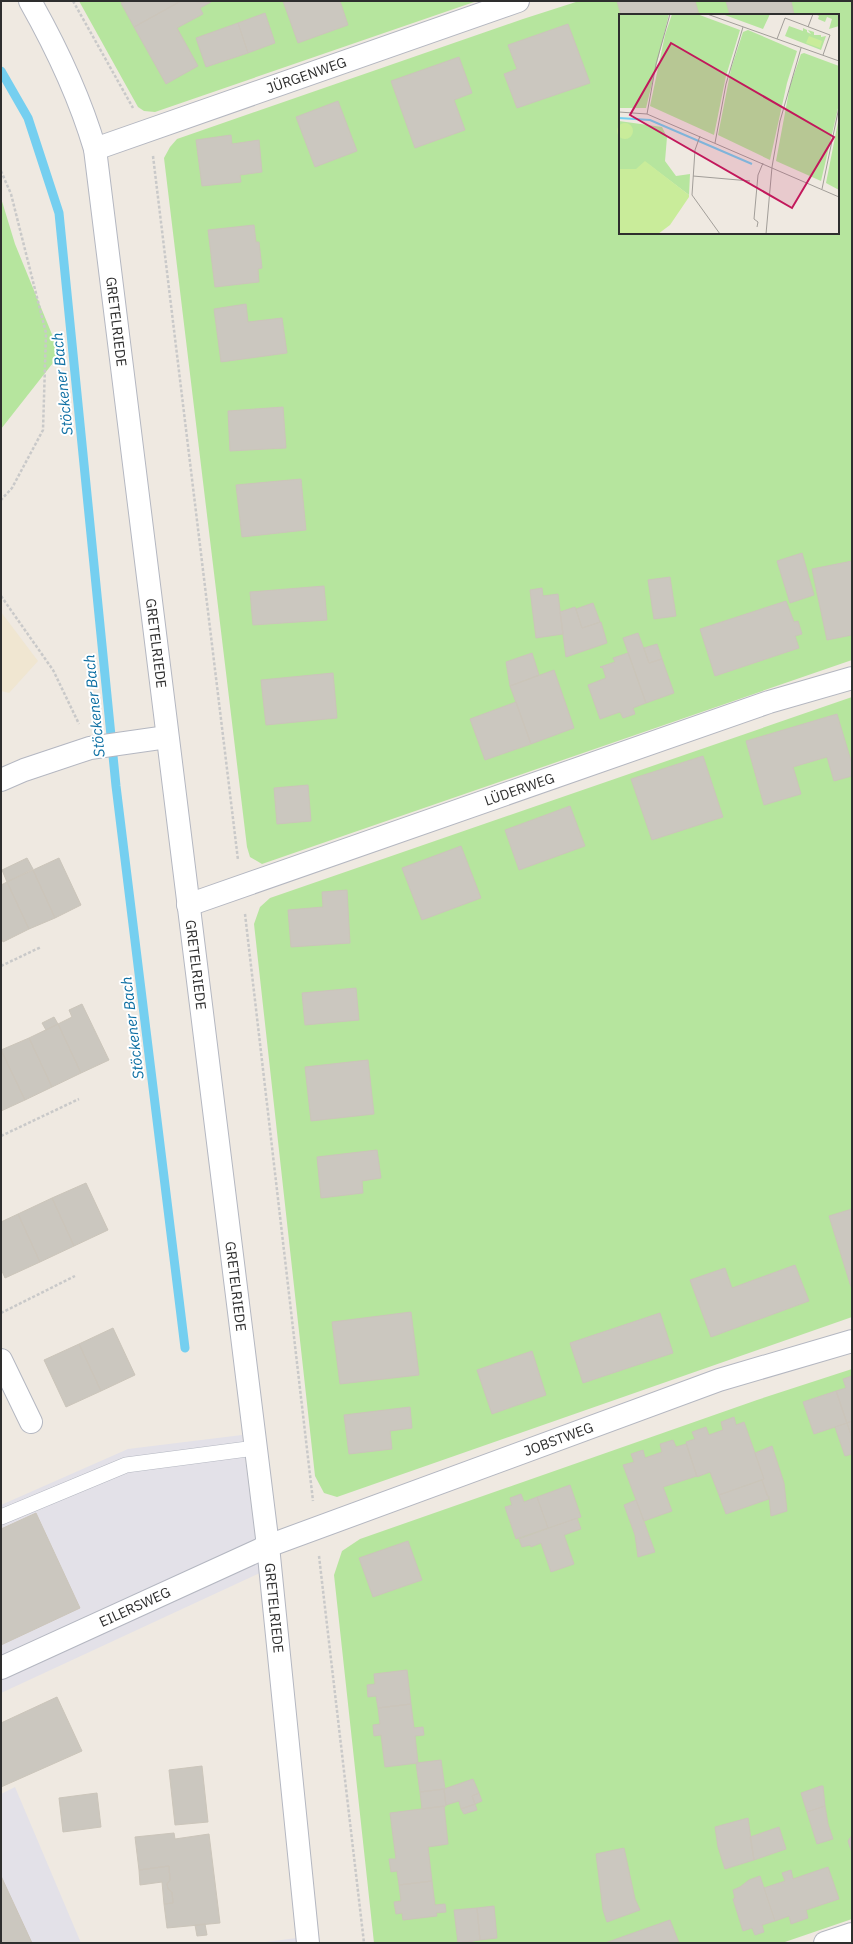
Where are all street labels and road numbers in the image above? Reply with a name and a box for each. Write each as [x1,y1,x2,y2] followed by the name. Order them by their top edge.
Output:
[264,53,349,97] street label: JÜRGENWEG
[102,276,131,368] street label: GRETELRIEDE
[142,597,171,689] street label: GRETELRIEDE
[482,769,557,810] street label: LÜDERWEG
[182,919,211,1011] street label: GRETELRIEDE
[221,1240,250,1332] street label: GRETELRIEDE
[521,1418,596,1460] street label: JOBSTWEG
[261,1562,288,1654] street label: GRETELRIEDE
[96,1583,173,1631] street label: EILERSWEG

